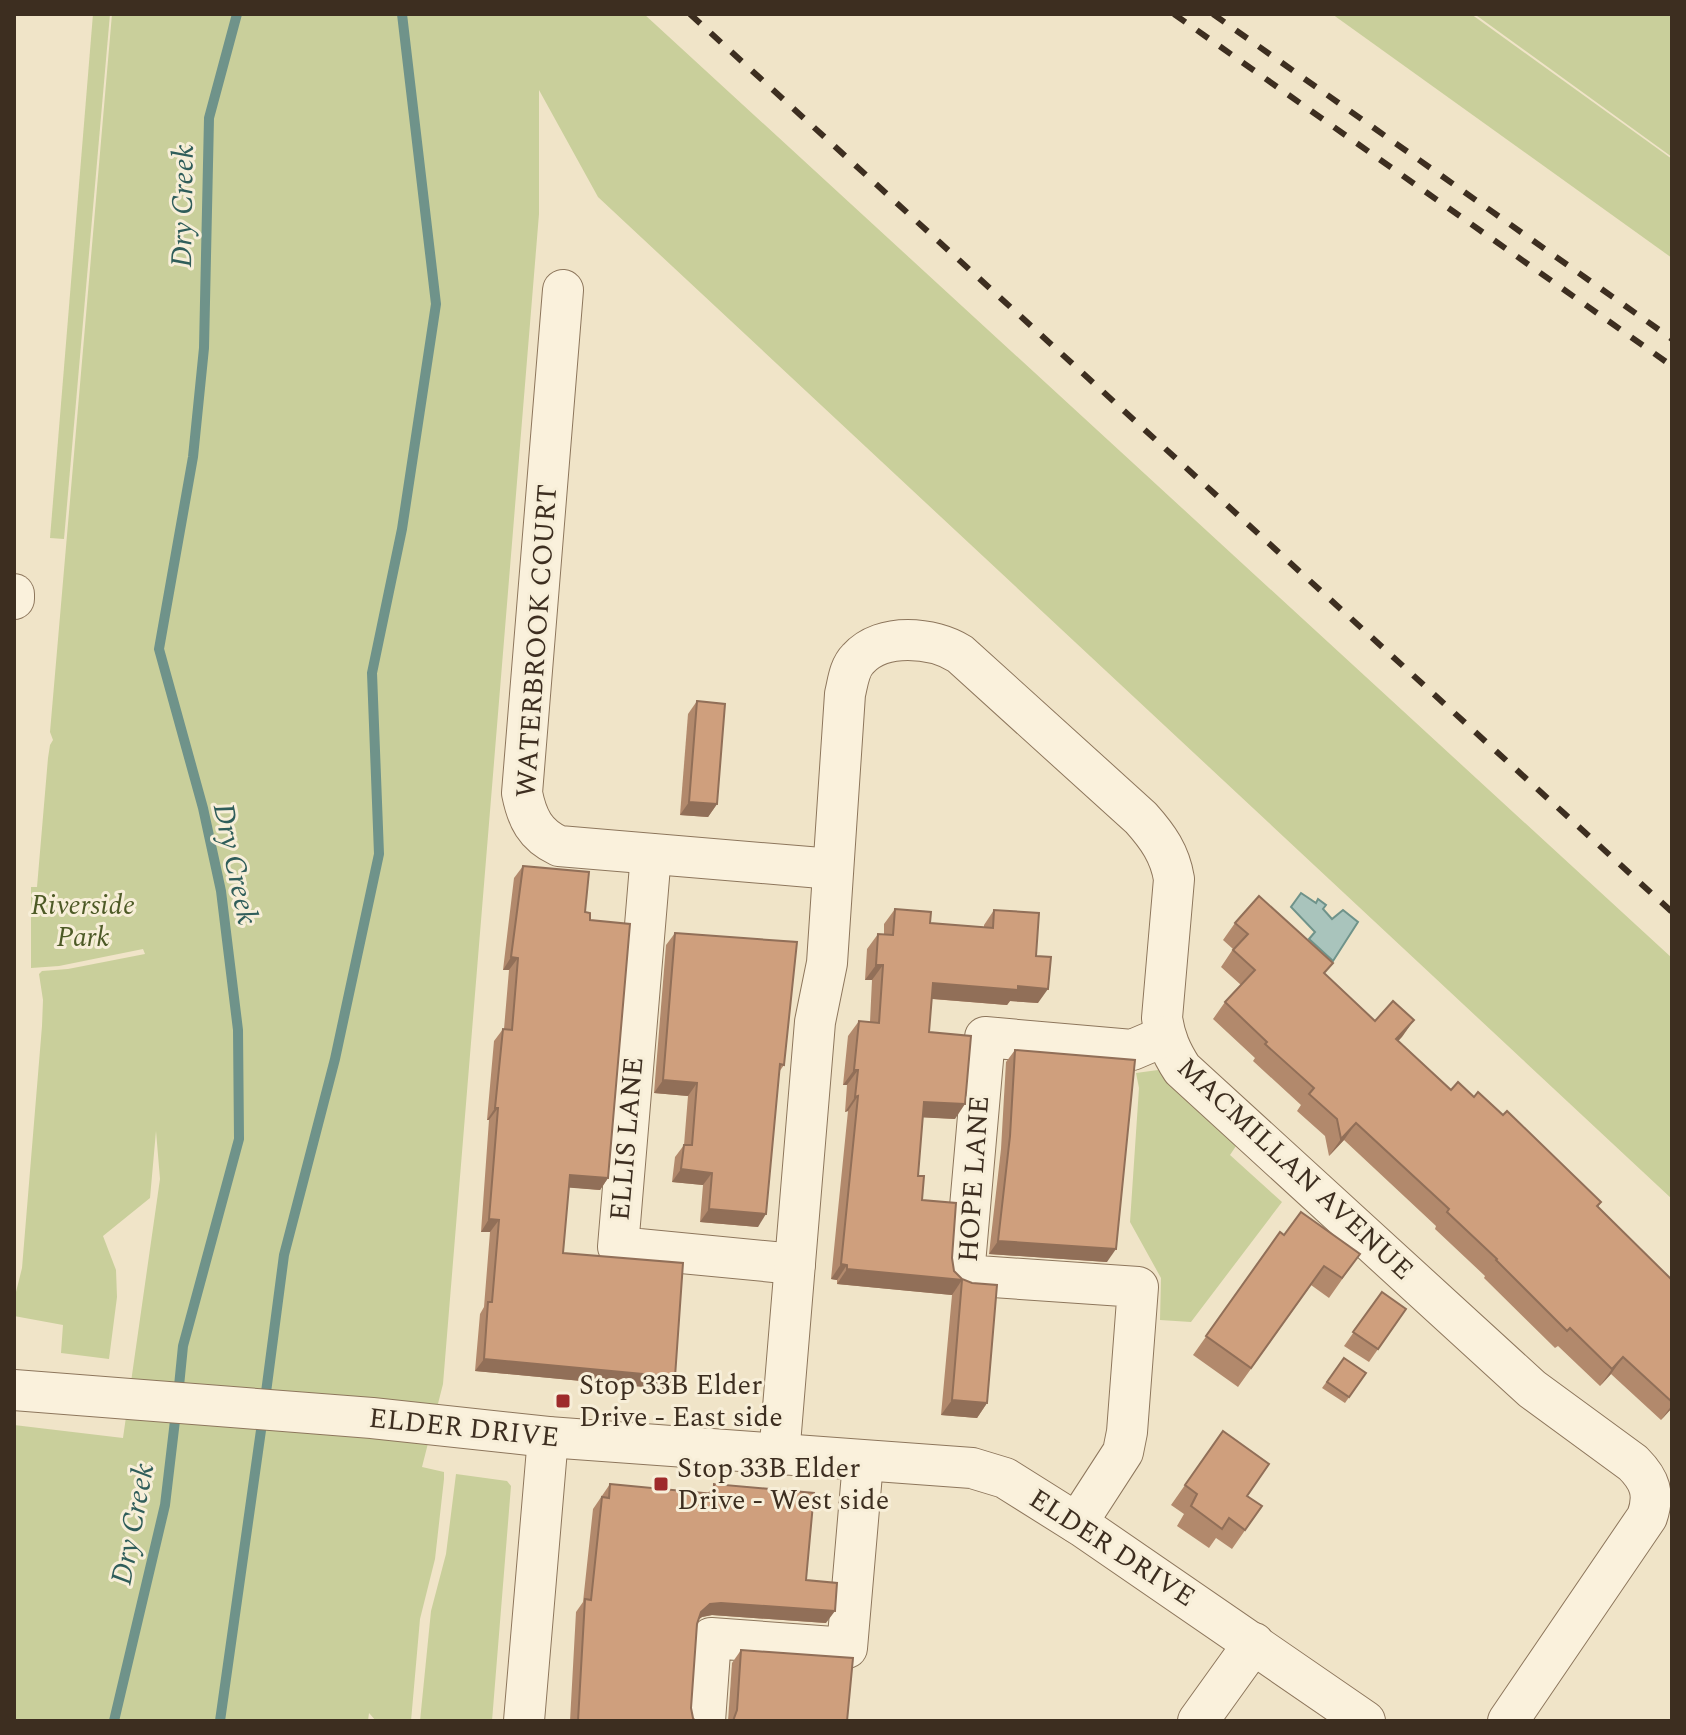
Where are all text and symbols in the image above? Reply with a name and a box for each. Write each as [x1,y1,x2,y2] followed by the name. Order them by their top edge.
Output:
[159,144,207,268] water label: Dry Creek
[505,483,569,799] street label: WATERBROOK COURT
[200,799,270,929] water label: Dry Creek
[31,884,135,959] park label: Riverside Park
[1167,1047,1423,1291] street label: MACMILLAN AVENUE
[598,1055,656,1223] street label: ELLIS LANE
[947,1094,1001,1264] street label: HOPE LANE
[579,1364,783,1439] place label: Stop 33B Elder Drive - East side
[554,1392,572,1410] marker: Stop 33B Elder Drive - East side
[367,1397,561,1459] street label: ELDER DRIVE
[677,1447,889,1522] place label: Stop 33B Elder Drive - West side
[99,1459,167,1589] water label: Dry Creek
[652,1475,670,1493] marker: Stop 33B Elder Drive - West side
[1020,1478,1204,1618] street label: ELDER DRIVE

